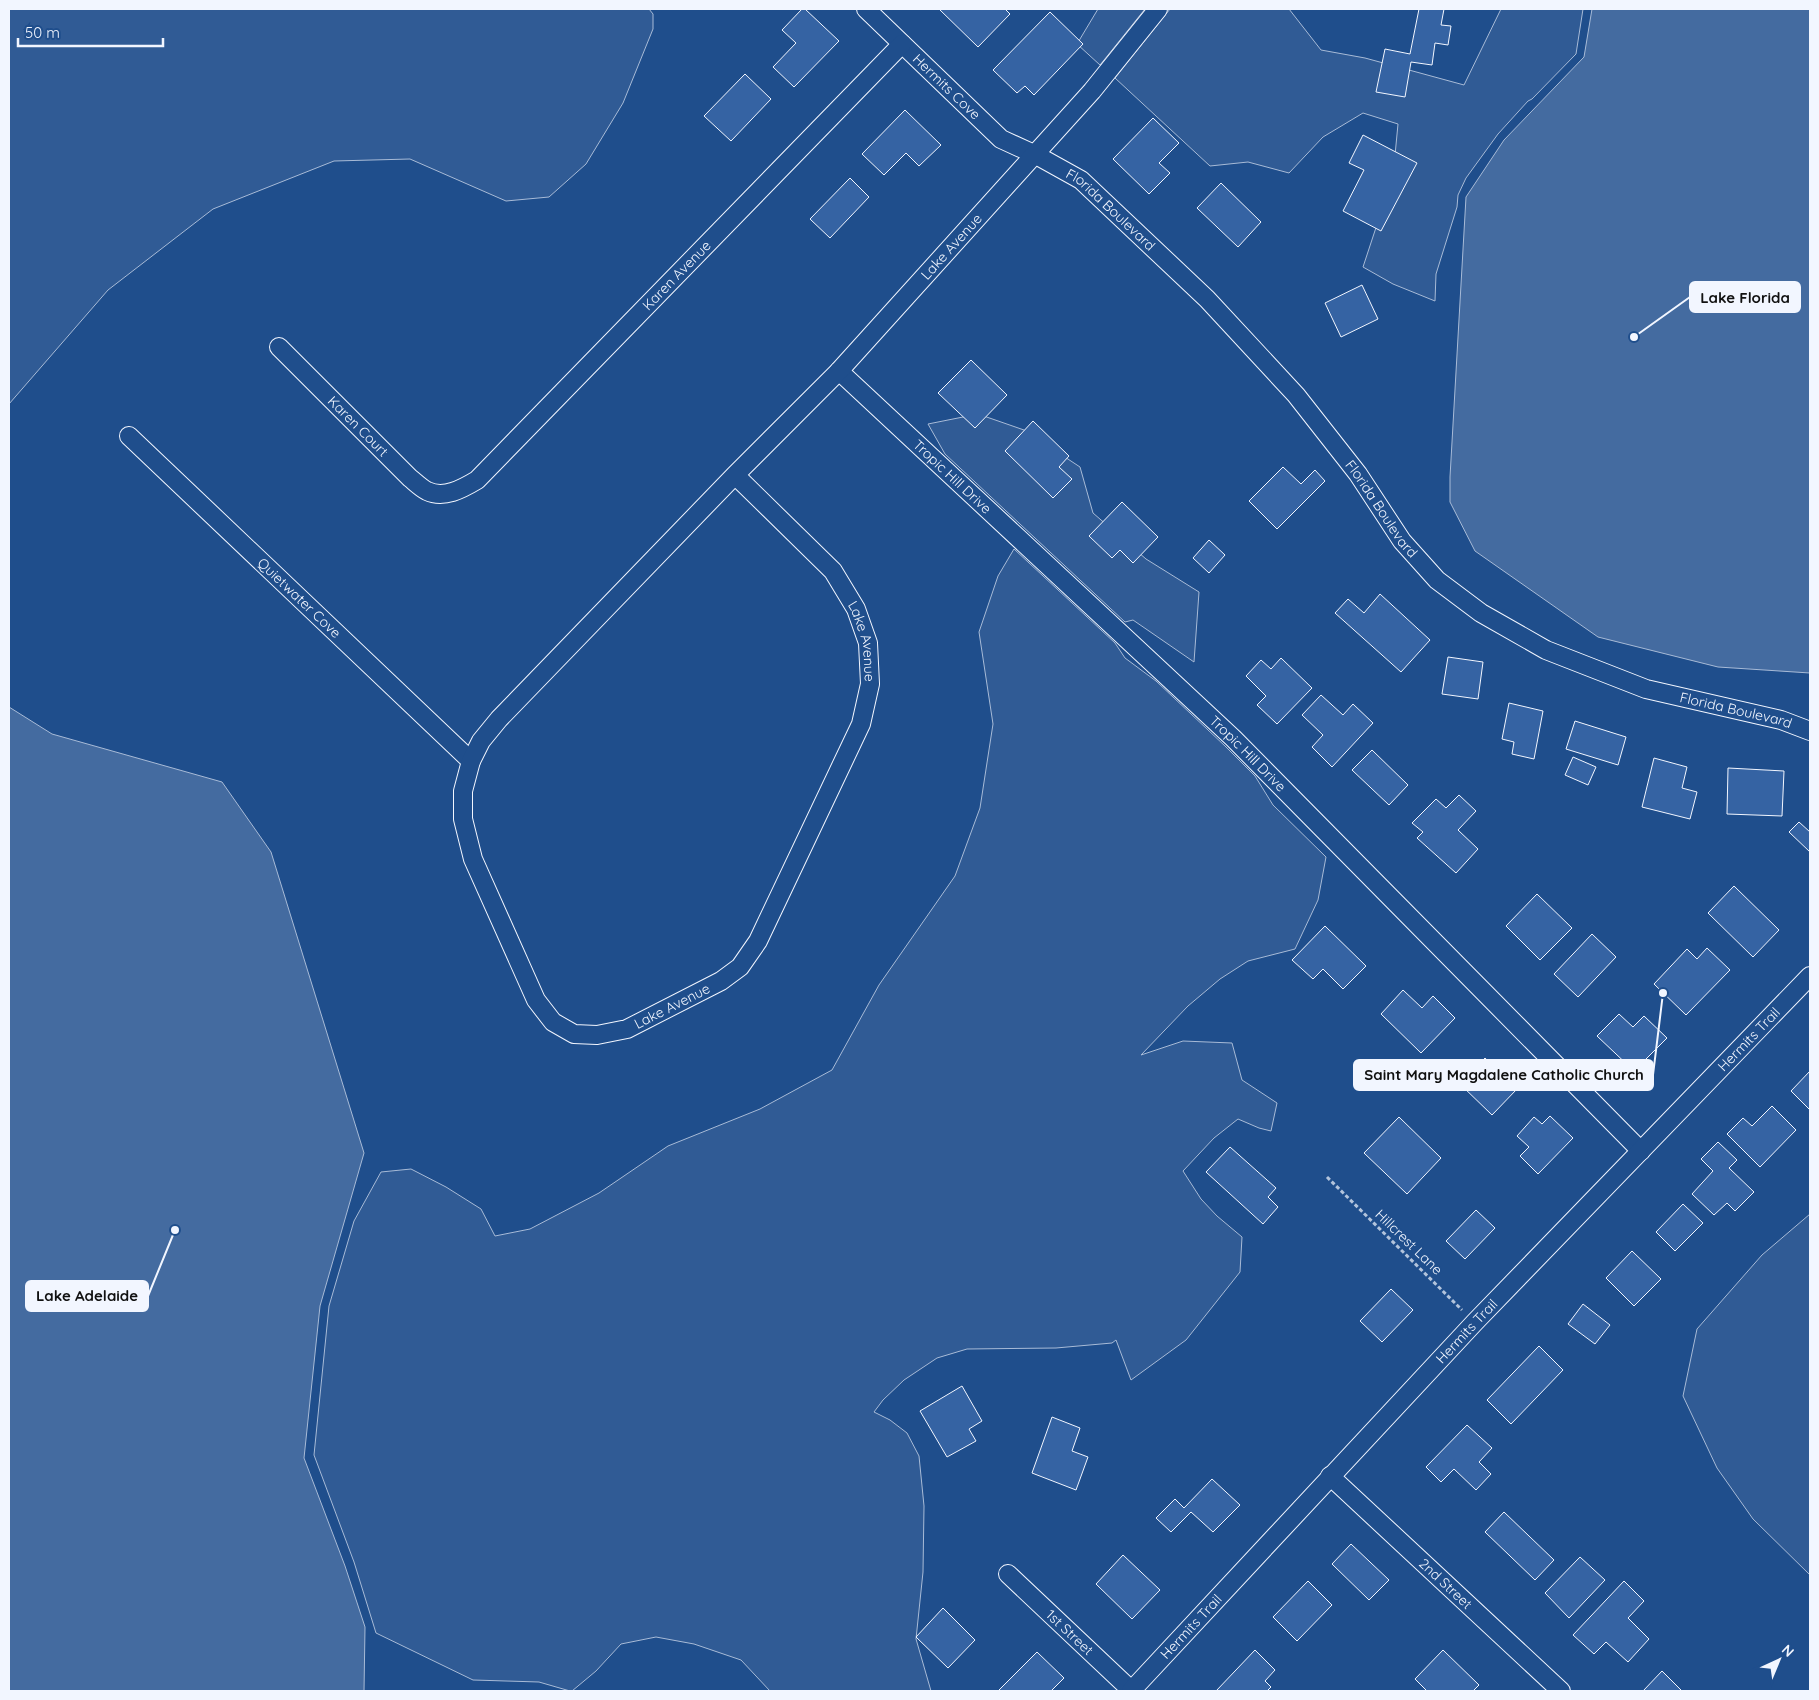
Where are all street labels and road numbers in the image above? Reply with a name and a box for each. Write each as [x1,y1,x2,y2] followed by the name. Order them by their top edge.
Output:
[909,50,984,124] street label: Hermits Cove
[1063,165,1159,254] street label: Florida Boulevard
[917,210,986,283] street label: Lake Avenue
[638,236,715,314] street label: Karen Avenue
[324,392,393,461] street label: Karen Court
[909,436,996,518] street label: Tropic Hill Drive
[1341,456,1421,561] street label: Florida Boulevard
[254,554,345,642] street label: Quietwater Cove
[844,597,879,682] street label: Lake Avenue
[1678,688,1795,732] street label: Florida Boulevard
[1206,712,1290,796] street label: Tropic Hill Drive
[631,979,713,1033] street label: Lake Avenue
[1714,1003,1784,1075] street label: Hermits Trail
[1372,1205,1446,1279] street label: Hillcrest Lane
[1432,1295,1501,1367] street label: Hermits Trail
[1415,1554,1476,1613] street label: 2nd Street
[1156,1590,1226,1663] street label: Hermits Trail
[1042,1606,1098,1659] street label: 1st Street

